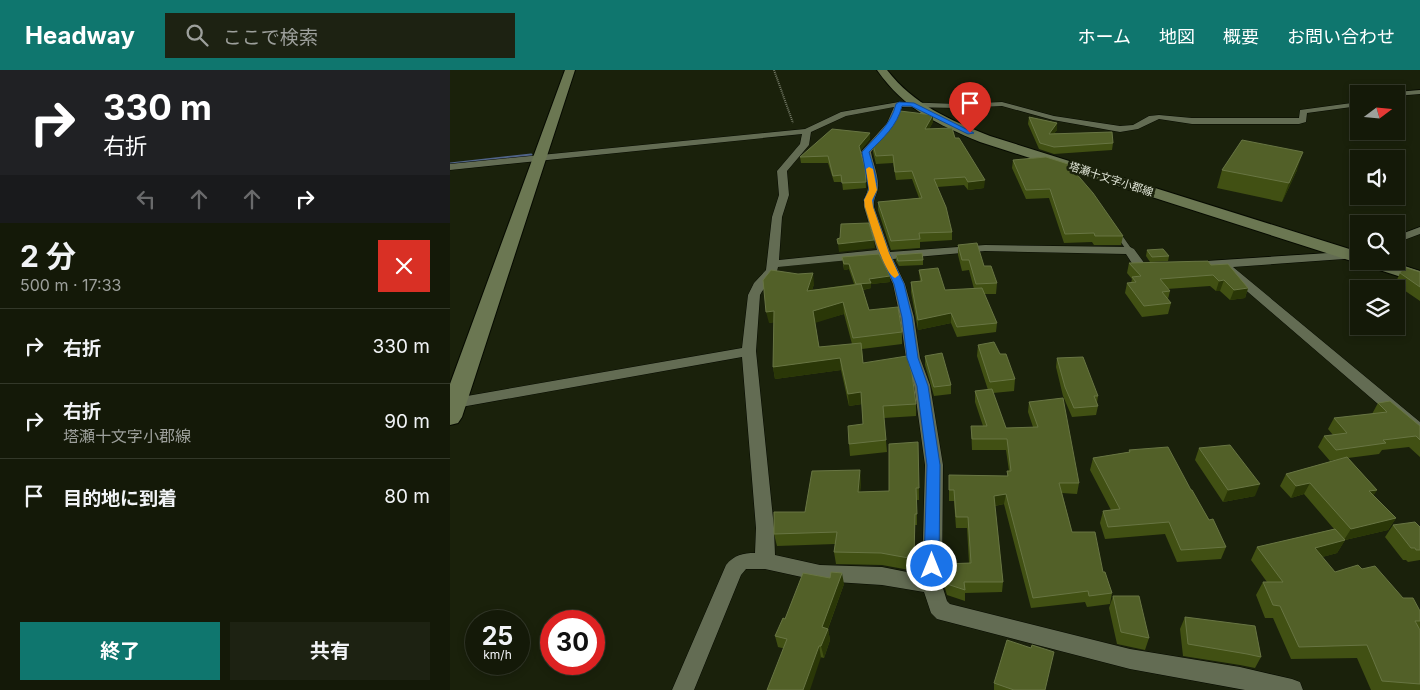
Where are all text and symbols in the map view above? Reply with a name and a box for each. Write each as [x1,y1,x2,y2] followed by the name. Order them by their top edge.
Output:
[165,13,515,58] search box
[25,21,135,50] text: Headway
[183,21,211,49] icon: search
[223,26,318,49] text: ここで検索
[1078,26,1131,47] text: ホーム
[1159,26,1195,47] text: 地図
[1223,26,1259,47] text: 概要
[1287,26,1395,47] text: お問い合わせ
[949,82,991,133] pin
[1350,85,1405,140] north arrow
[1350,85,1405,335] map controls
[103,86,212,128] text: 330 m
[956,89,984,117] icon: arrive
[20,90,85,155] icon: right
[103,133,147,159] text: 右折
[1350,150,1405,205] button: sound
[1067,159,1155,199] street label: 塔瀬十文字小郡線
[132,185,160,213] icon: left
[185,185,213,213] icon: ahead
[238,185,266,213] icon: ahead
[291,185,319,213] icon: right
[1350,215,1405,270] button: search
[20,238,76,274] text: 2 分
[378,240,430,292] button: close
[20,275,121,295] text: 500 m · 17:33
[1350,280,1405,335] button: layers
[20,332,48,360] icon: right
[373,335,430,358] text: 330 m
[63,337,101,360] text: 右折
[63,400,101,423] text: 右折
[20,407,48,435] icon: right
[384,410,430,433] text: 90 m
[63,426,191,446] text: 塔瀬十文字小郡線
[20,482,48,510] icon: arrive
[384,485,430,508] text: 80 m
[63,487,177,510] text: 目的地に到着
[905,539,957,591] position arrow
[540,610,605,675] speed limit sign: 30
[482,621,513,651] text: 25
[20,622,220,680] button: 終了
[230,622,430,680] button: 共有
[483,647,512,662] text: km/h

